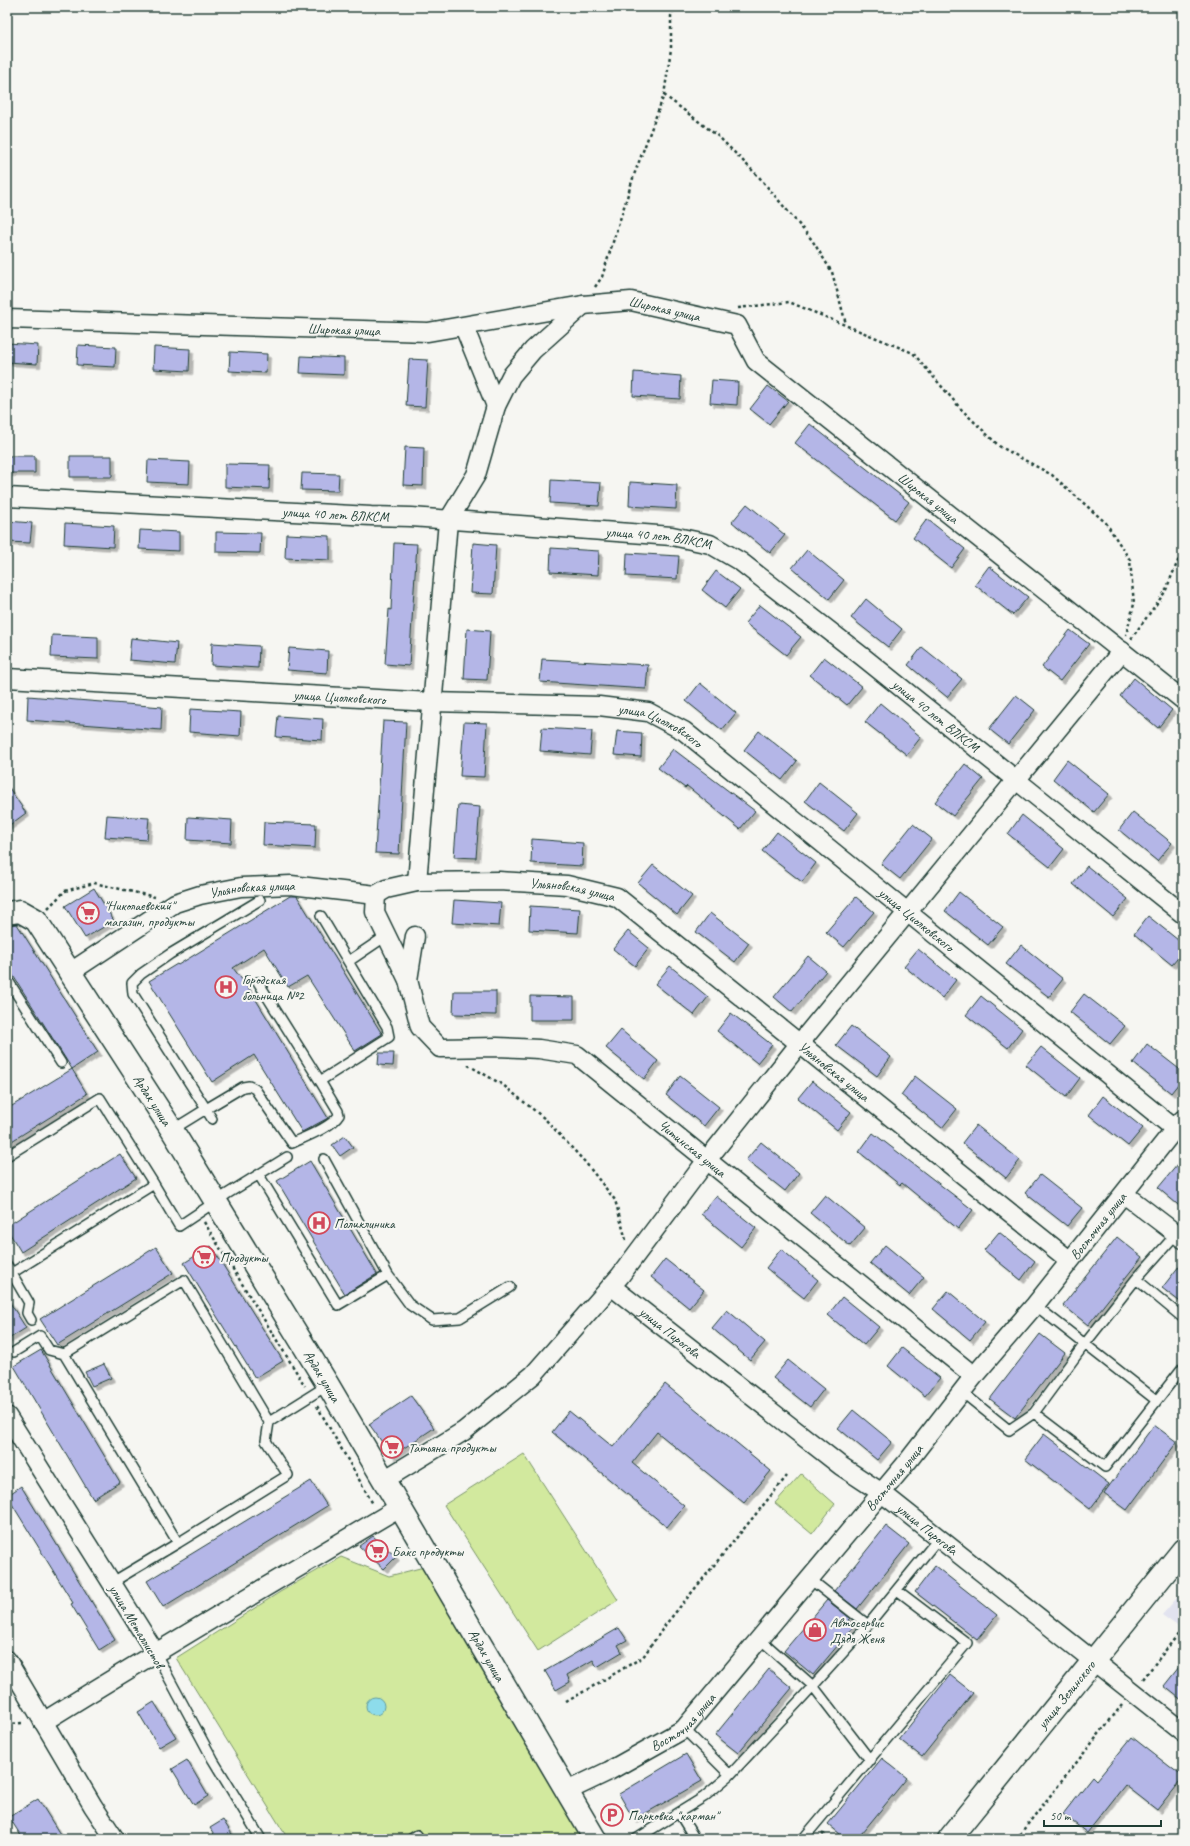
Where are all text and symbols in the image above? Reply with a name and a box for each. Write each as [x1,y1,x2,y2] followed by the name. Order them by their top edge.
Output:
[627,293,702,326] street label: Широкая улица
[307,320,381,340] street label: Широкая улица
[894,469,962,528] street label: Широкая улица
[281,503,390,525] street label: улица 40 лет ВЛКСМ
[604,523,714,553] street label: улица 40 лет ВЛКСМ
[888,675,983,756] street label: улица 40 лет ВЛКСМ
[292,686,388,709] street label: улица Циолковского
[616,700,707,753] street label: улица Циолковского
[529,875,617,905] street label: Ульяновская улица
[208,877,297,902] street label: Ульяновская улица
[874,884,959,957] street label: улица Циолковского
[104,897,196,930] place label: "Николаевский" магазин, продукты
[75,900,101,926] supermarket icon: "Николаевский" магазин, продукты
[242,971,305,1004] place label: Городская больница №2
[213,974,239,1000] hospital icon: Городская больница №2
[795,1038,873,1106] street label: Ульяновская улица
[129,1071,175,1130] street label: Ардак улица
[655,1116,730,1182] street label: Читинская улица
[1066,1188,1131,1263] street label: Восточная улица
[306,1210,332,1236] hospital icon: Поликлиника
[334,1215,396,1232] place label: Поликлиника
[191,1244,217,1270] supermarket icon: Продукты
[220,1249,269,1266] place label: Продукты
[635,1303,705,1362] street label: улица Пирогова
[300,1347,345,1406] street label: Ардак улица
[379,1434,405,1460] supermarket icon: Татьяна продукты
[408,1439,497,1456] place label: Татьяна продукты
[862,1441,927,1515] street label: Восточная улица
[892,1499,962,1559] street label: улица Пирогова
[364,1538,390,1564] supermarket icon: Бакс продукты
[392,1543,465,1560] place label: Бакс продукты
[105,1581,170,1673] street label: улица Металлистов
[830,1614,885,1647] place label: Автосервис Дядя Женя
[802,1617,828,1643] shop icon: Автосервис Дядя Женя
[464,1626,509,1685] street label: Ардак улица
[1033,1656,1100,1733] street label: улица Зелинского
[648,1689,720,1755] street label: Восточная улица
[599,1802,625,1828] parking icon: Парковка "карман"
[1044,1802,1161,1828] scale bar
[628,1807,721,1824] place label: Парковка "карман"
[1050,1808,1072,1824] text: 50 m

